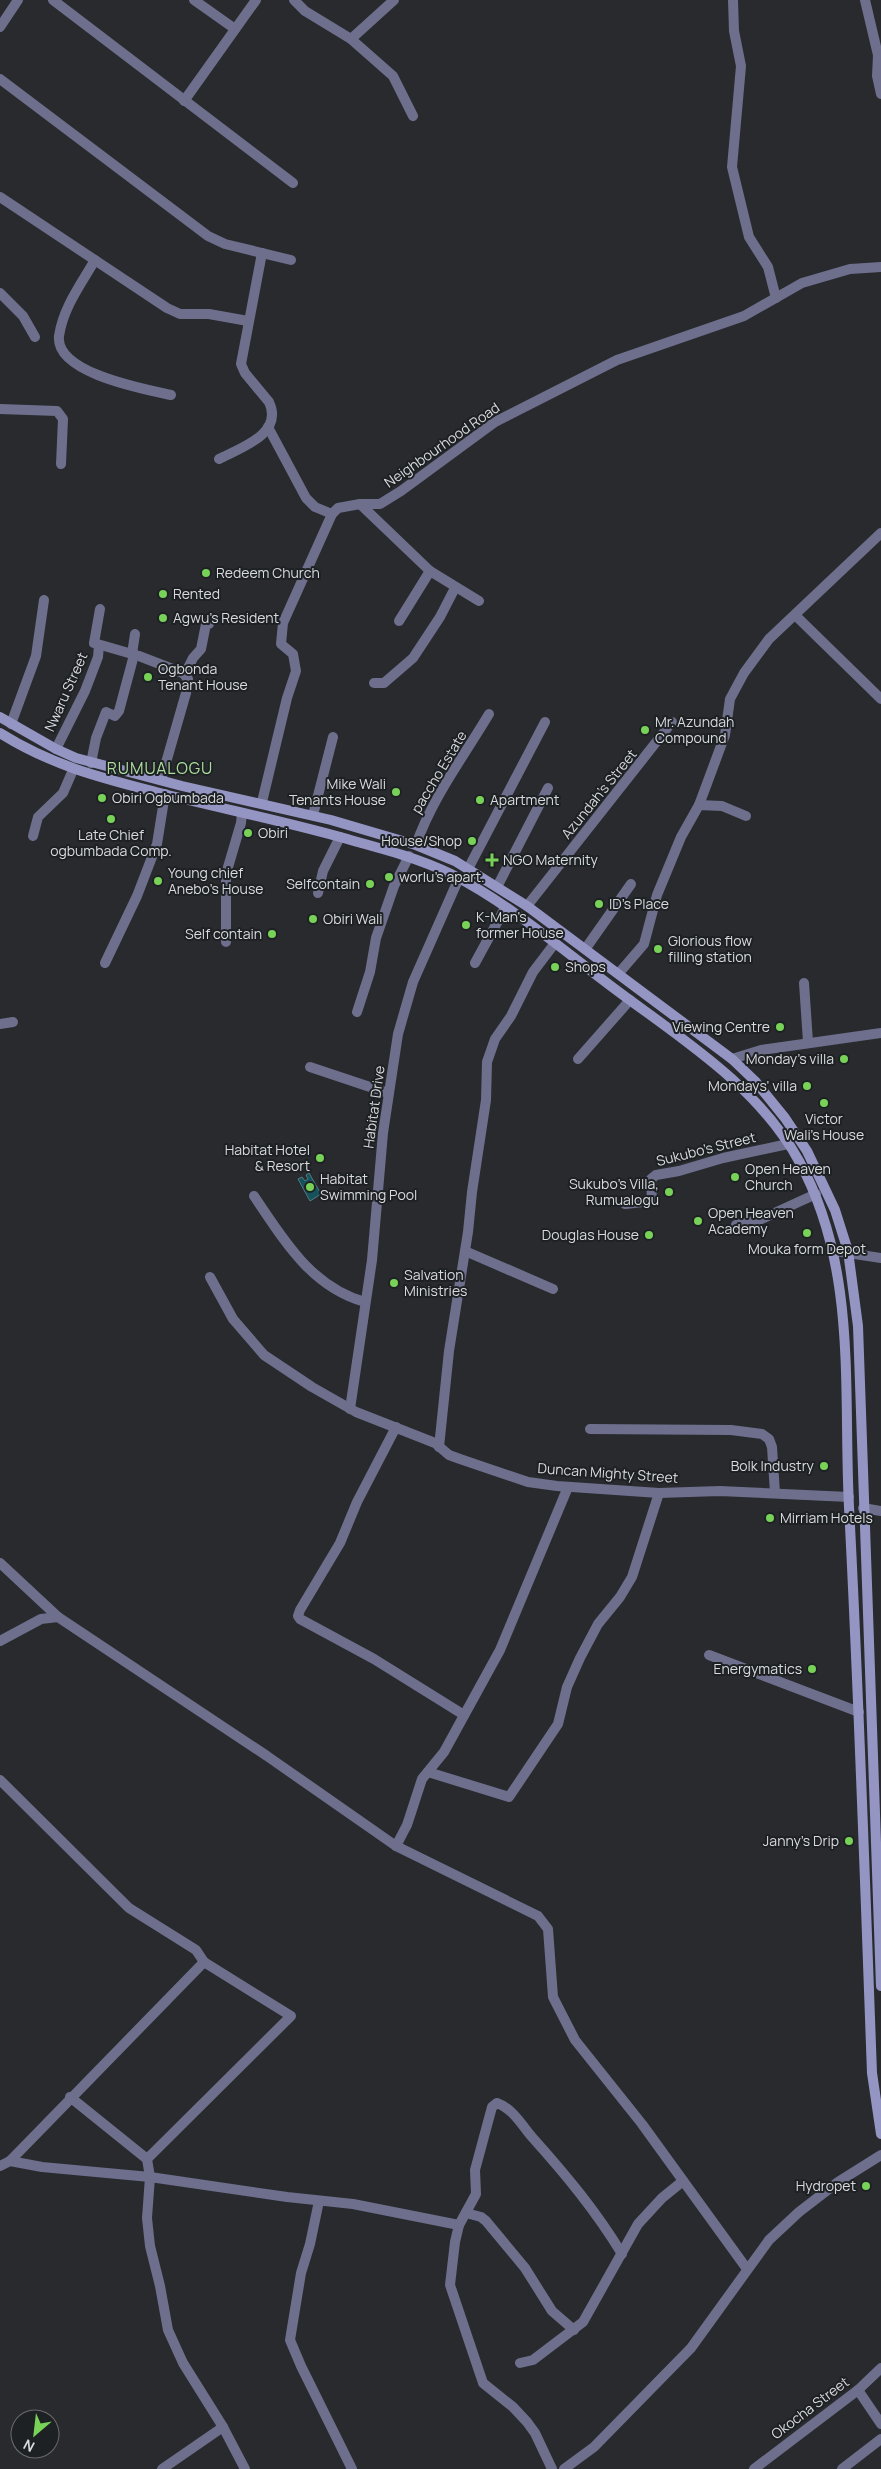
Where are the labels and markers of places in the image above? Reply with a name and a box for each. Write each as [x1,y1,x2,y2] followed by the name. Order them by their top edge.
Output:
[216,563,320,582] place label: Redeem Church
[200,567,212,579] marker: Redeem Church
[173,584,220,603] place label: Rented
[157,588,169,600] marker: Rented
[173,608,280,627] place label: Agwu's Resident
[157,612,169,624] marker: Agwu's Resident
[158,659,248,694] place label: Ogbonda Tenant House
[142,671,154,683] marker: Ogbonda Tenant House
[655,712,734,747] place label: Mr. Azundah Compound
[639,724,651,736] marker: Mr. Azundah Compound
[289,774,386,809] place label: Mike Wali Tenants House
[390,786,402,798] marker: Mike Wali Tenants House
[112,788,224,807] place label: Obiri Ogbumbada
[490,790,560,809] place label: Apartment
[96,792,108,804] marker: Obiri Ogbumbada
[474,794,486,806] marker: Apartment
[105,813,117,825] marker: Late Chief ogbumbada Comp.
[258,823,288,842] place label: Obiri
[50,825,172,860] place label: Late Chief ogbumbada Comp.
[242,827,254,839] marker: Obiri
[381,831,462,850] place label: House/Shop
[466,835,478,847] marker: House/Shop
[503,850,598,869] place label: NGO Maternity
[485,853,499,867] marker: NGO Maternity
[168,863,263,898] place label: Young chief Anebo's House
[399,867,485,886] place label: worlu's apart.
[383,871,395,883] marker: worlu's apart.
[286,874,360,893] place label: Selfcontain
[152,875,164,887] marker: Young chief Anebo's House
[364,878,376,890] marker: Selfcontain
[609,894,669,913] place label: ID's Place
[593,898,605,910] marker: ID's Place
[476,907,564,942] place label: K-Man's former House
[323,909,383,928] place label: Obiri Wali
[307,913,319,925] marker: Obiri Wali
[460,919,472,931] marker: K-Man's former House
[185,924,262,943] place label: Self contain
[266,928,278,940] marker: Self contain
[668,931,752,966] place label: Glorious flow filling station
[652,943,664,955] marker: Glorious flow filling station
[565,957,606,976] place label: Shops
[549,961,561,973] marker: Shops
[672,1017,770,1036] place label: Viewing Centre
[774,1021,786,1033] marker: Viewing Centre
[746,1049,834,1068] place label: Monday's villa
[838,1053,850,1065] marker: Monday's villa
[708,1076,797,1095] place label: Mondays' villa
[801,1080,813,1092] marker: Mondays' villa
[818,1097,830,1109] marker: Victor Wali's House
[784,1109,864,1144] place label: Victor Wali's House
[225,1140,310,1175] place label: Habitat Hotel & Resort
[314,1152,326,1164] marker: Habitat Hotel & Resort
[745,1159,831,1194] place label: Open Heaven Church
[320,1169,417,1204] place label: Habitat Swimming Pool
[729,1171,741,1183] marker: Open Heaven Church
[569,1174,659,1209] place label: Sukubo's Villa, Rumualogu
[304,1181,316,1193] marker: Habitat Swimming Pool
[663,1186,675,1198] marker: Sukubo's Villa, Rumualogu
[708,1203,794,1238] place label: Open Heaven Academy
[692,1215,704,1227] marker: Open Heaven Academy
[542,1225,639,1244] place label: Douglas House
[801,1227,813,1239] marker: Mouka form Depot
[643,1229,655,1241] marker: Douglas House
[748,1239,866,1258] place label: Mouka form Depot
[404,1265,467,1300] place label: Salvation Ministries
[388,1277,400,1289] marker: Salvation Ministries
[731,1456,815,1475] place label: Bolk Industry
[818,1460,830,1472] marker: Bolk Industry
[780,1508,873,1527] place label: Mirriam Hotels
[764,1512,776,1524] marker: Mirriam Hotels
[714,1659,802,1678] place label: Energymatics
[806,1663,818,1675] marker: Energymatics
[763,1831,839,1850] place label: Janny's Drip
[843,1835,855,1847] marker: Janny's Drip
[796,2176,856,2195] place label: Hydropet
[860,2180,872,2192] marker: Hydropet

